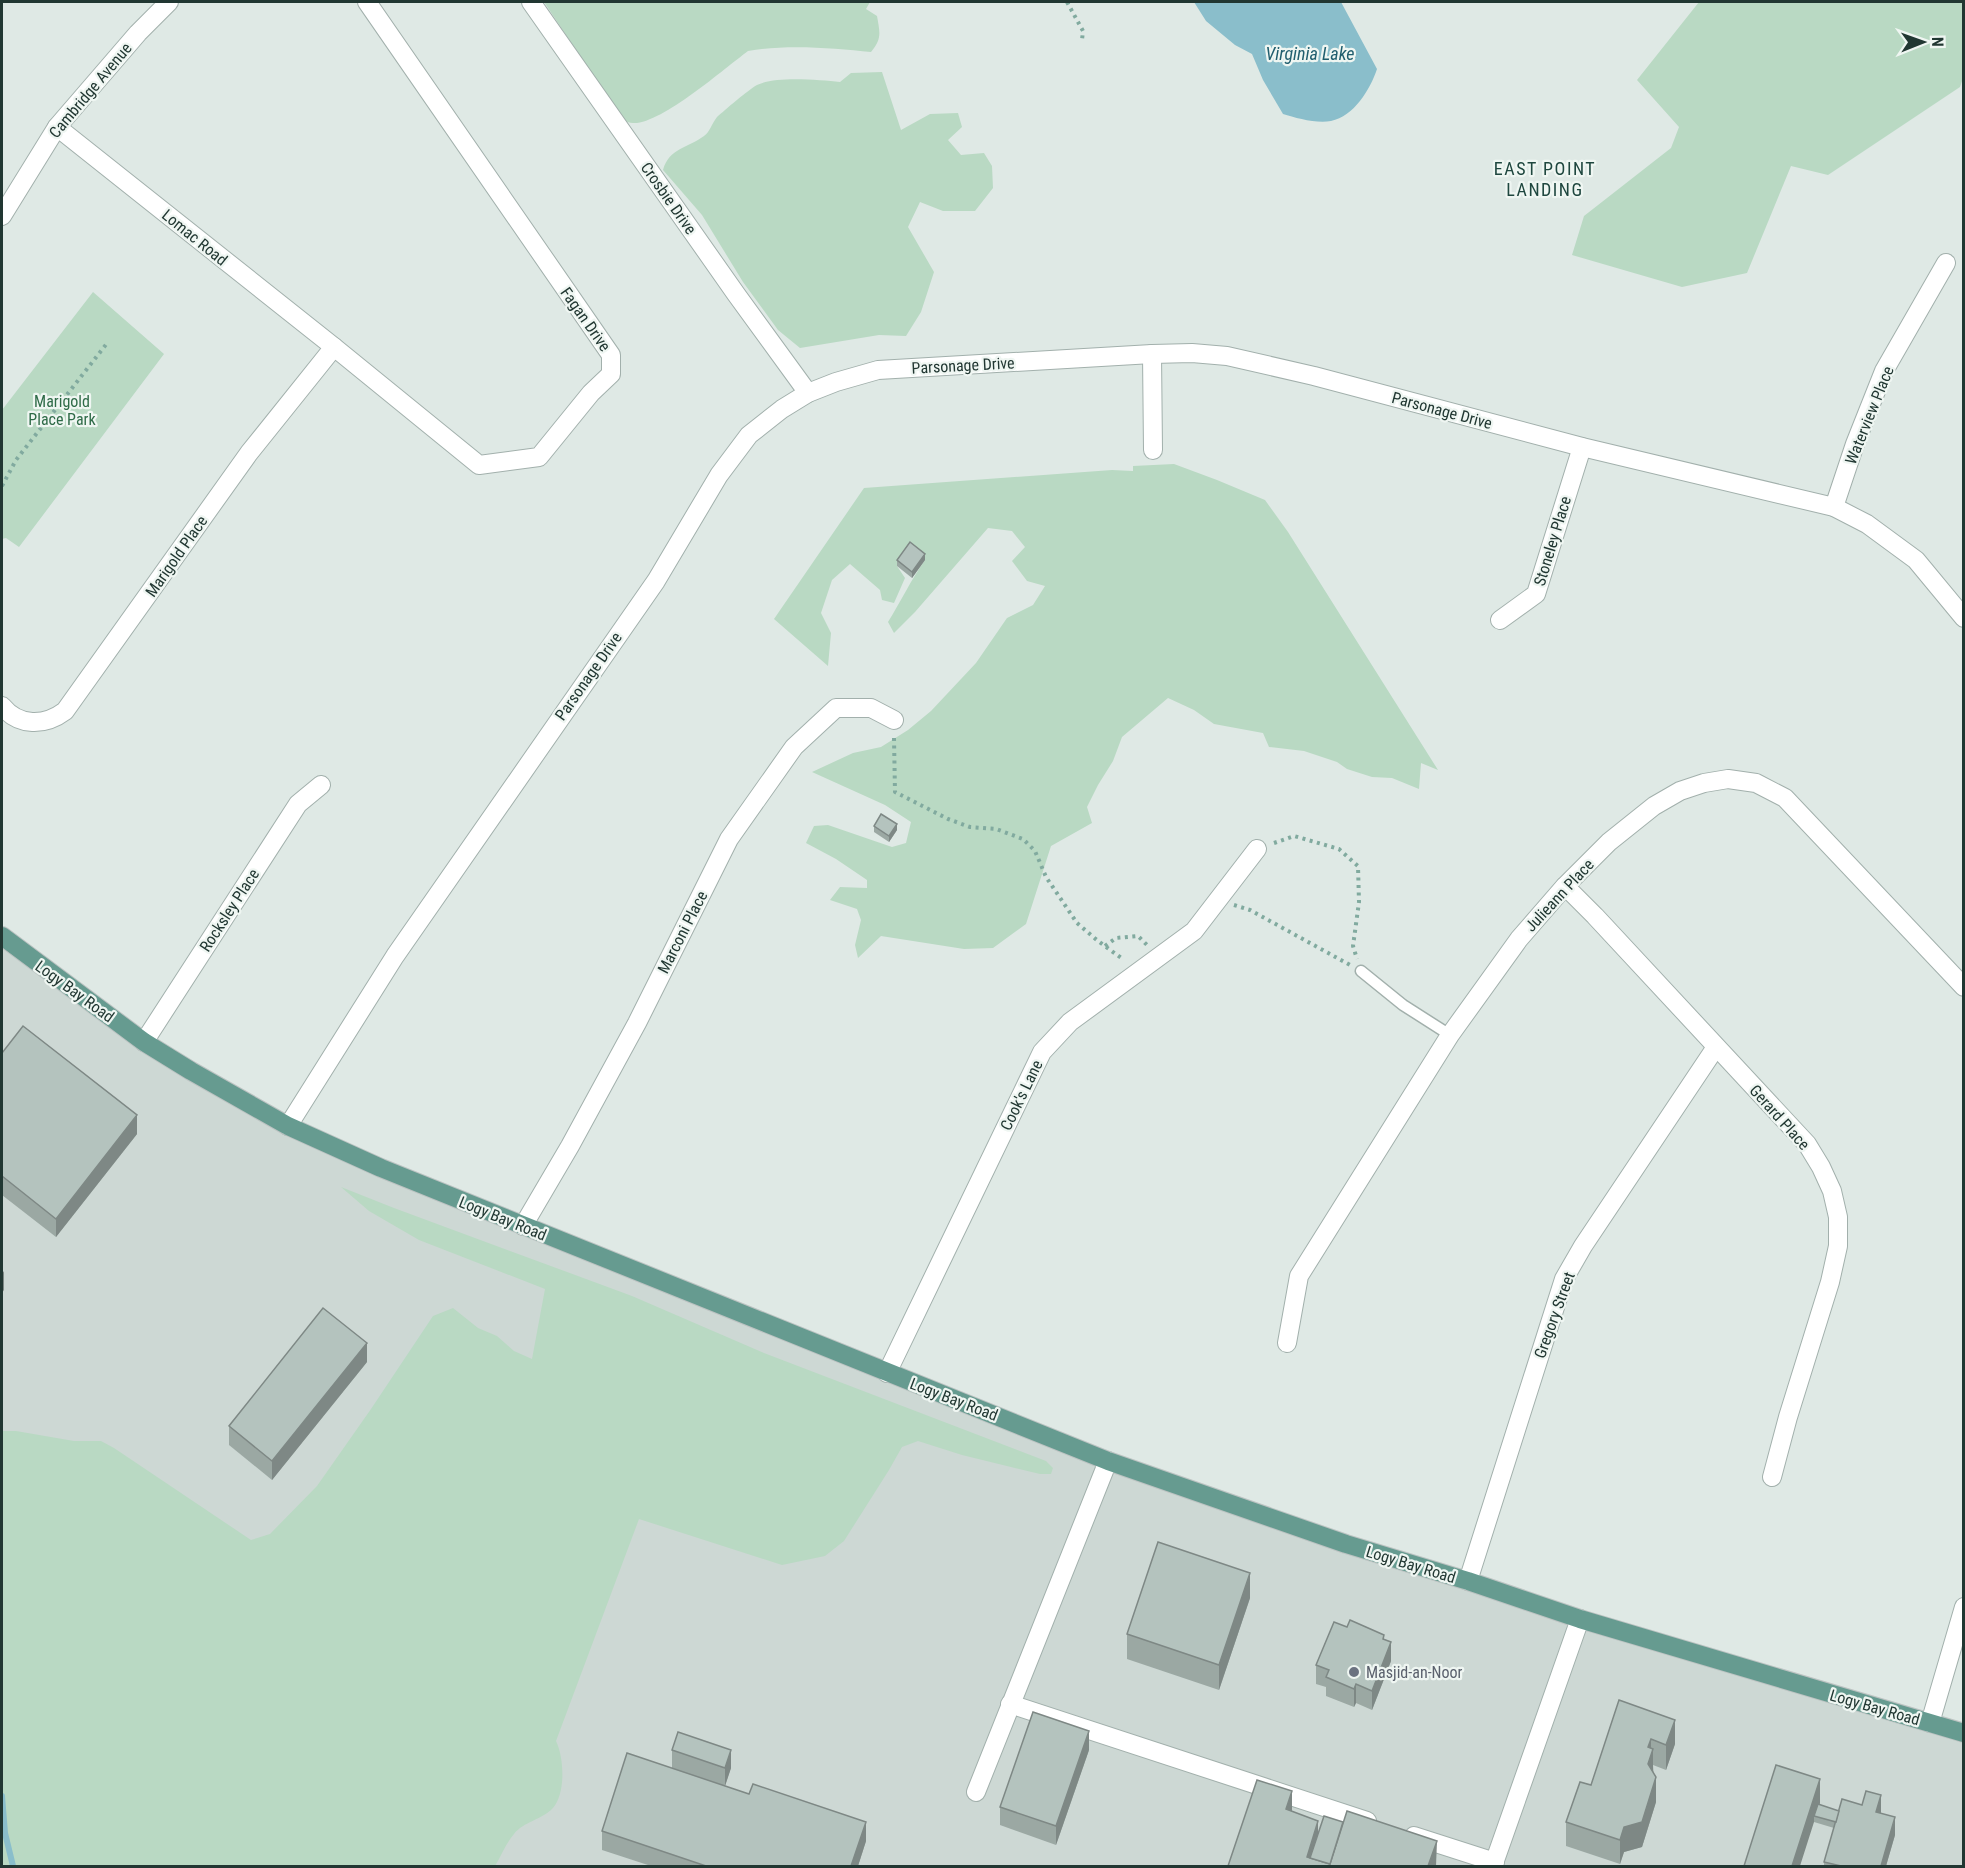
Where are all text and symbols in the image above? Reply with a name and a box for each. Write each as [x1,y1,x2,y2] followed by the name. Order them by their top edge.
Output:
[1893,12,1953,72] north arrow
[1928,37,1947,47] text: N
[45,39,136,142] street label: Cambridge Avenue
[1265,43,1355,64] water label: Virginia Lake
[1494,158,1596,200] district label: EAST POINT LANDING
[637,159,700,238] street label: Crosbie Drive
[158,205,231,269] street label: Lomac Road
[557,284,615,355] street label: Fagan Drive
[911,353,1015,378] street label: Parsonage Drive
[1841,363,1898,467] street label: Waterview Place
[1390,388,1494,433] street label: Parsonage Drive
[28,392,96,429] park label: Marigold Place Park
[1530,494,1575,588] street label: Stoneley Place
[141,512,211,600] street label: Marigold Place
[551,629,626,724] street label: Parsonage Drive
[1521,855,1598,936] street label: Julieann Place
[196,865,263,955] street label: Rocksley Place
[654,888,711,977] street label: Marconi Place
[32,957,118,1026] street label: Logy Bay Road
[996,1057,1047,1134] street label: Cook's Lane
[1746,1081,1814,1154] street label: Gerard Place
[456,1192,549,1245] street label: Logy Bay Road
[1530,1269,1579,1361] street label: Gregory Street
[907,1374,1000,1425] street label: Logy Bay Road
[1364,1542,1458,1587] street label: Logy Bay Road
[1366,1663,1463,1682] place label: Masjid-an-Noor
[1347,1665,1361,1679] marker: Masjid-an-Noor
[1828,1686,1922,1729] street label: Logy Bay Road

